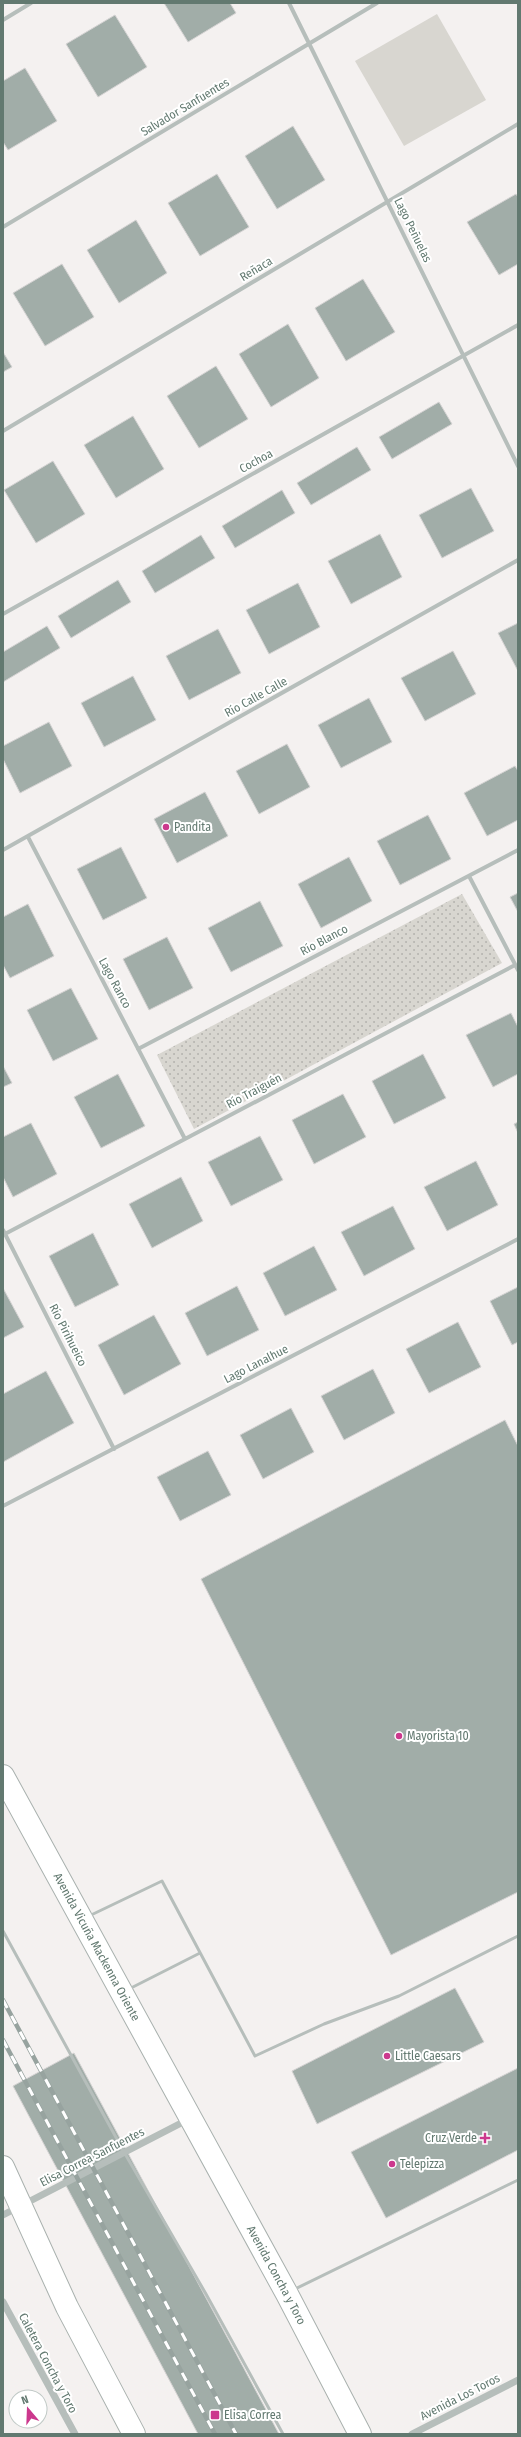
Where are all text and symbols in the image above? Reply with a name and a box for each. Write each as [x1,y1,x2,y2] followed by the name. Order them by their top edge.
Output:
[138,75,232,139] street label: Salvador Sanfuentes
[391,195,435,265] street label: Lago Peñuelas
[237,254,275,284] street label: Reñaca
[237,446,275,476] street label: Cochoa
[222,674,290,720] street label: Río Calle Calle
[174,820,211,834] place label: Pandita
[161,822,171,832] marker: Pandita
[298,922,350,958] street label: Río Blanco
[96,955,134,1011] street label: Lago Ranco
[224,1071,284,1111] street label: Río Traiguén
[46,1302,90,1368] street label: Río Pirihueico
[221,1342,291,1386] street label: Lago Lanalhue
[407,1729,469,1743] place label: Mayorista 10
[394,1731,404,1741] marker: Mayorista 10
[51,1871,143,2023] street label: Avenida Vicuña Mackenna Oriente
[395,2049,461,2063] place label: Little Caesars
[382,2051,392,2061] marker: Little Caesars
[37,2125,147,2189] street label: Elisa Correa Sanfuentes
[425,2131,477,2145] place label: Cruz Verde
[480,2133,490,2143] marker: Cruz Verde
[400,2157,445,2171] place label: Telepizza
[387,2159,397,2169] marker: Telepizza
[244,2223,309,2327] street label: Avenida Concha y Toro
[16,2311,80,2415] street label: Caletera Concha y Toro
[418,2371,502,2423] street label: Avenida Los Toros
[8,2389,48,2429] north arrow
[20,2393,30,2407] text: N
[224,2408,282,2422] place label: Elisa Correa
[209,2409,221,2421] marker: Elisa Correa

